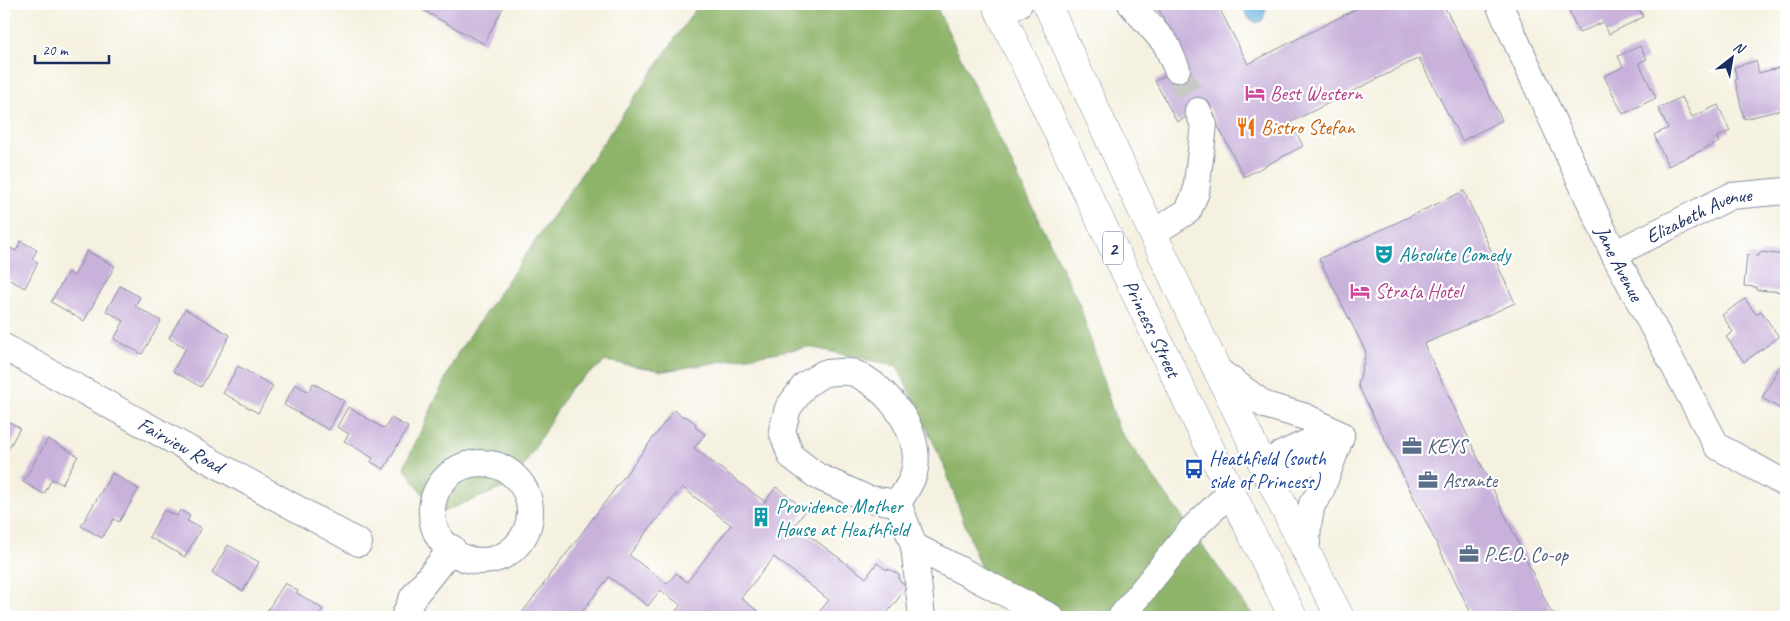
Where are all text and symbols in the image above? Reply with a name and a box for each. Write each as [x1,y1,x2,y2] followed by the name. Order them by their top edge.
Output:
[35,32,109,64] scale bar
[1708,32,1758,82] north arrow
[1730,38,1749,58] text: N
[42,41,69,60] text: 20 m
[1270,81,1363,106] place label: Best Western
[1244,82,1266,104] hotel icon: Best Western
[1261,115,1356,140] place label: Bistro Stefan
[1235,116,1257,138] restaurant icon: Bistro Stefan
[1642,182,1754,249] street label: Elizabeth Avenue
[1589,221,1650,307] street label: Jane Avenue
[1103,232,1123,264] road number: 2
[1399,242,1512,267] place label: Absolute Comedy
[1373,243,1395,265] theatre icon: Absolute Comedy
[1118,276,1187,383] street label: Princess Street
[1375,279,1466,304] place label: Strata Hotel
[1349,280,1371,302] hotel icon: Strata Hotel
[133,411,230,480] street label: Fairview Road
[1427,434,1470,459] place label: KEYS
[1401,435,1423,457] office icon: KEYS
[1209,446,1327,494] place label: Heathfield (south side of Princess)
[1183,458,1205,480] bus stop icon: Heathfield (south side of Princess)
[1443,468,1499,493] place label: Assante
[1417,469,1439,491] office icon: Assante
[776,494,912,542] place label: Providence Mother House at Heathfield
[750,506,772,528] building icon: Providence Mother House at Heathfield
[1484,542,1570,567] place label: P.E.O. Co-op
[1458,543,1480,565] office icon: P.E.O. Co-op

